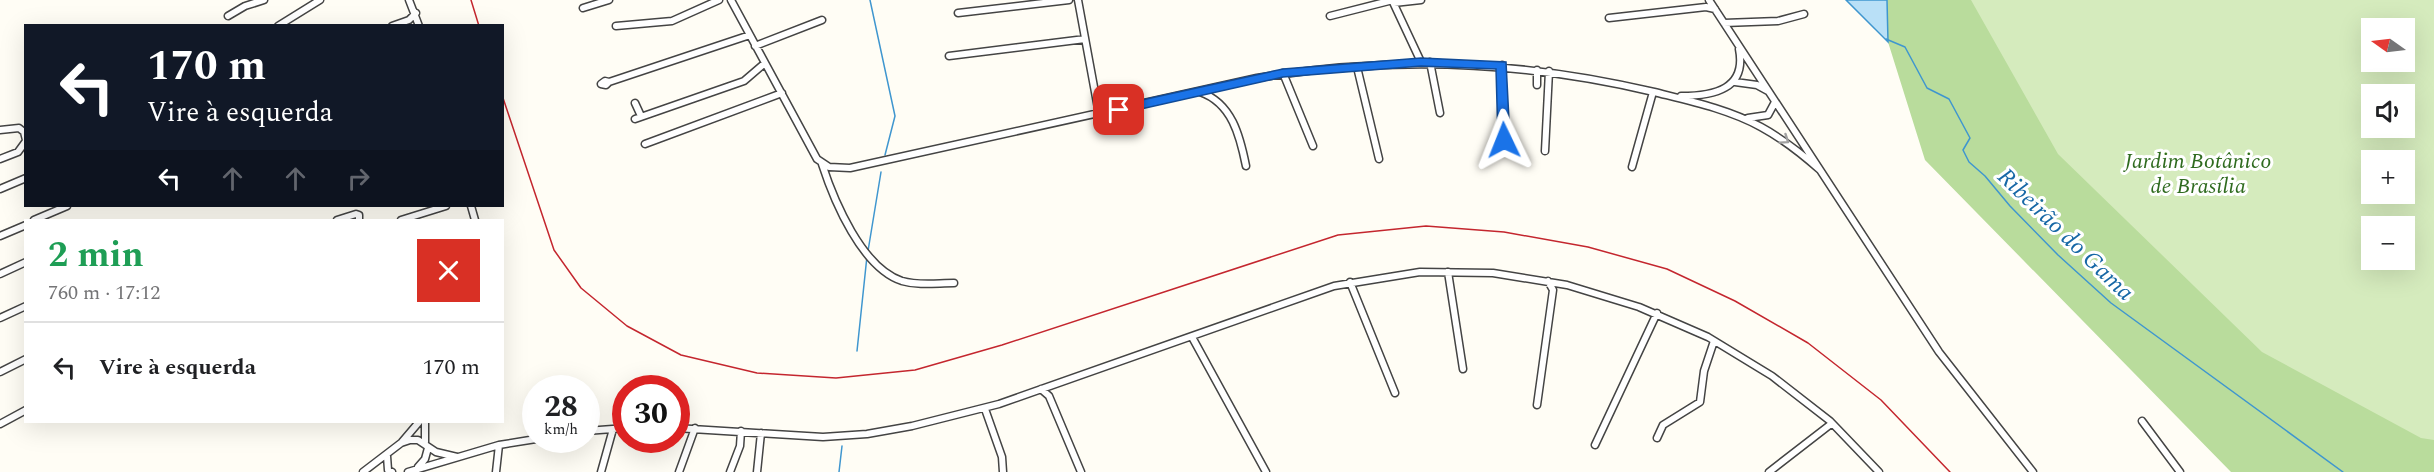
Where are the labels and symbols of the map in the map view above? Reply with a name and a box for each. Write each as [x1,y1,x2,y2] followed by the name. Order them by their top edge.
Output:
[2361,18,2415,72] north arrow
[1093,84,1144,135] pin
[1472,108,1536,172] position arrow
[1778,132,1789,143] one-way arrow
[2123,145,2271,203] park label: Jardim Botânico de Brasília
[1989,160,2142,310] water label: Ribeirão do Gama
[612,375,690,453] speed limit sign: 30

